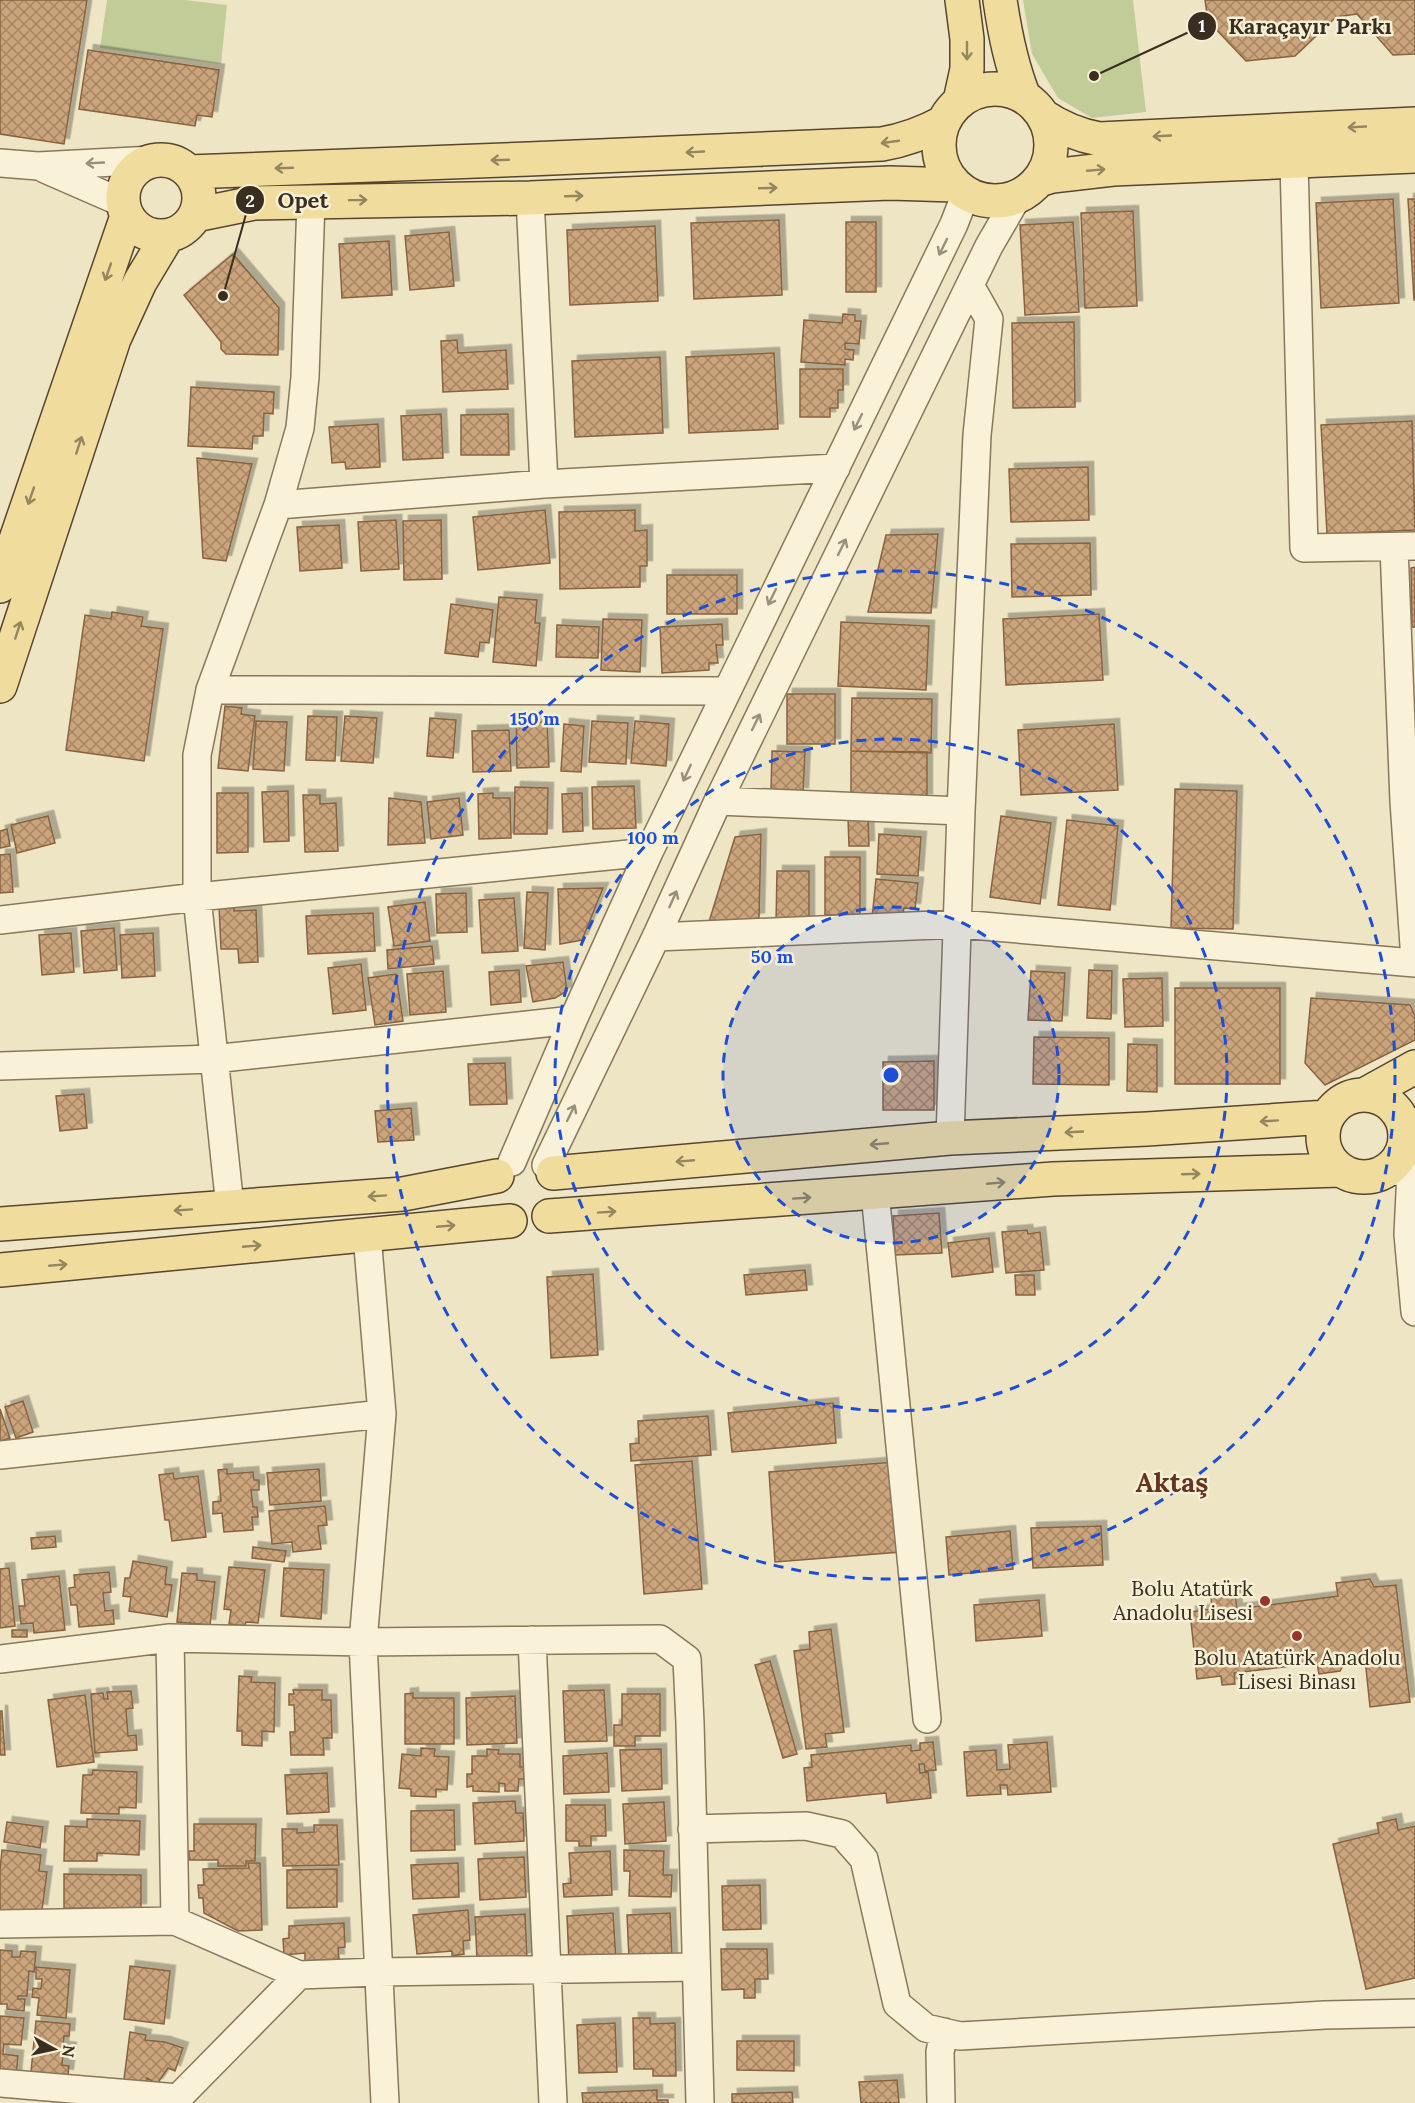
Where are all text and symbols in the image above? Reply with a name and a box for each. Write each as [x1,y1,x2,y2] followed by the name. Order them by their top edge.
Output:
[1187,6,1404,46] callout: Karaçayır Parkı
[1228,12,1392,40] text: Karaçayır Parkı
[1198,14,1206,37] text: 1
[961,40,973,60] one-way arrow
[1347,122,1367,133] one-way arrow
[1152,131,1172,142] one-way arrow
[880,137,900,148] one-way arrow
[685,146,705,158] one-way arrow
[491,155,511,166] one-way arrow
[86,158,106,169] one-way arrow
[275,162,295,174] one-way arrow
[1086,164,1106,175] one-way arrow
[235,180,341,220] callout: Opet
[758,182,778,193] one-way arrow
[277,186,329,214] text: Opet
[245,189,255,212] text: 2
[563,190,583,201] one-way arrow
[347,194,367,206] one-way arrow
[937,238,949,255] one-way arrow
[102,262,113,281] one-way arrow
[851,413,863,431] one-way arrow
[74,436,85,455] one-way arrow
[25,486,36,505] one-way arrow
[836,538,848,556] one-way arrow
[765,588,777,606] one-way arrow
[14,621,25,640] one-way arrow
[510,707,560,730] text: 150 m
[751,714,762,732] one-way arrow
[680,763,692,781] one-way arrow
[627,826,679,849] text: 100 m
[668,890,680,908] one-way arrow
[751,945,794,968] text: 50 m
[881,1065,901,1085] centre of rings
[566,1104,578,1122] one-way arrow
[1259,1116,1279,1127] one-way arrow
[1064,1127,1084,1138] one-way arrow
[870,1139,890,1150] one-way arrow
[676,1156,696,1167] one-way arrow
[1180,1169,1200,1180] one-way arrow
[986,1177,1005,1188] one-way arrow
[368,1191,388,1202] one-way arrow
[791,1192,811,1203] one-way arrow
[173,1205,193,1216] one-way arrow
[597,1206,617,1217] one-way arrow
[436,1221,456,1232] one-way arrow
[242,1240,262,1251] one-way arrow
[48,1259,68,1270] one-way arrow
[1136,1465,1208,1499] district label: Aktaş
[1112,1575,1254,1626] place label: Bolu Atatürk Anadolu Lisesi
[1258,1594,1272,1608] marker: Bolu Atatürk Anadolu Lisesi
[1290,1629,1304,1643] marker: Bolu Atatürk Anadolu Lisesi Binası
[1193,1644,1401,1695] place label: Bolu Atatürk Anadolu Lisesi Binası
[24,2019,84,2079] north arrow
[58,2044,80,2059] text: N

